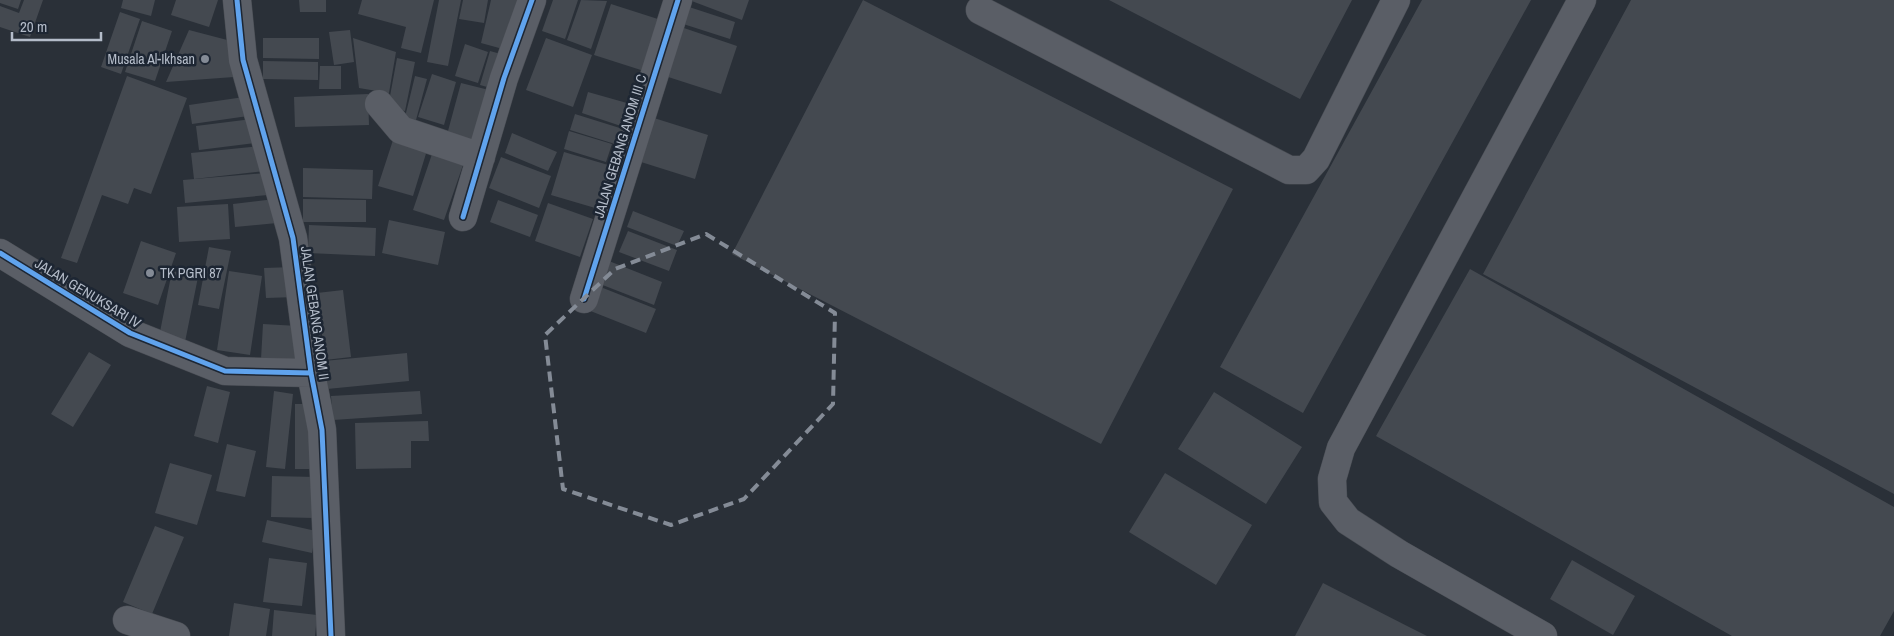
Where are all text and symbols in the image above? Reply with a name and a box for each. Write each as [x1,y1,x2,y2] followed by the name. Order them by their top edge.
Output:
[12,10,101,42] scale bar
[20,16,47,37] text: 20 m
[108,50,195,68] place label: Musala Al-Ikhsan
[199,53,211,65] marker: Musala Al-Ikhsan
[590,72,650,220] street label: JALAN GEBANG ANOM III C
[297,245,333,381] street label: JALAN GEBANG ANOM II
[32,254,145,332] street label: JALAN GENUKSARI IV
[160,264,222,282] place label: TK PGRI 87
[144,267,156,279] marker: TK PGRI 87

